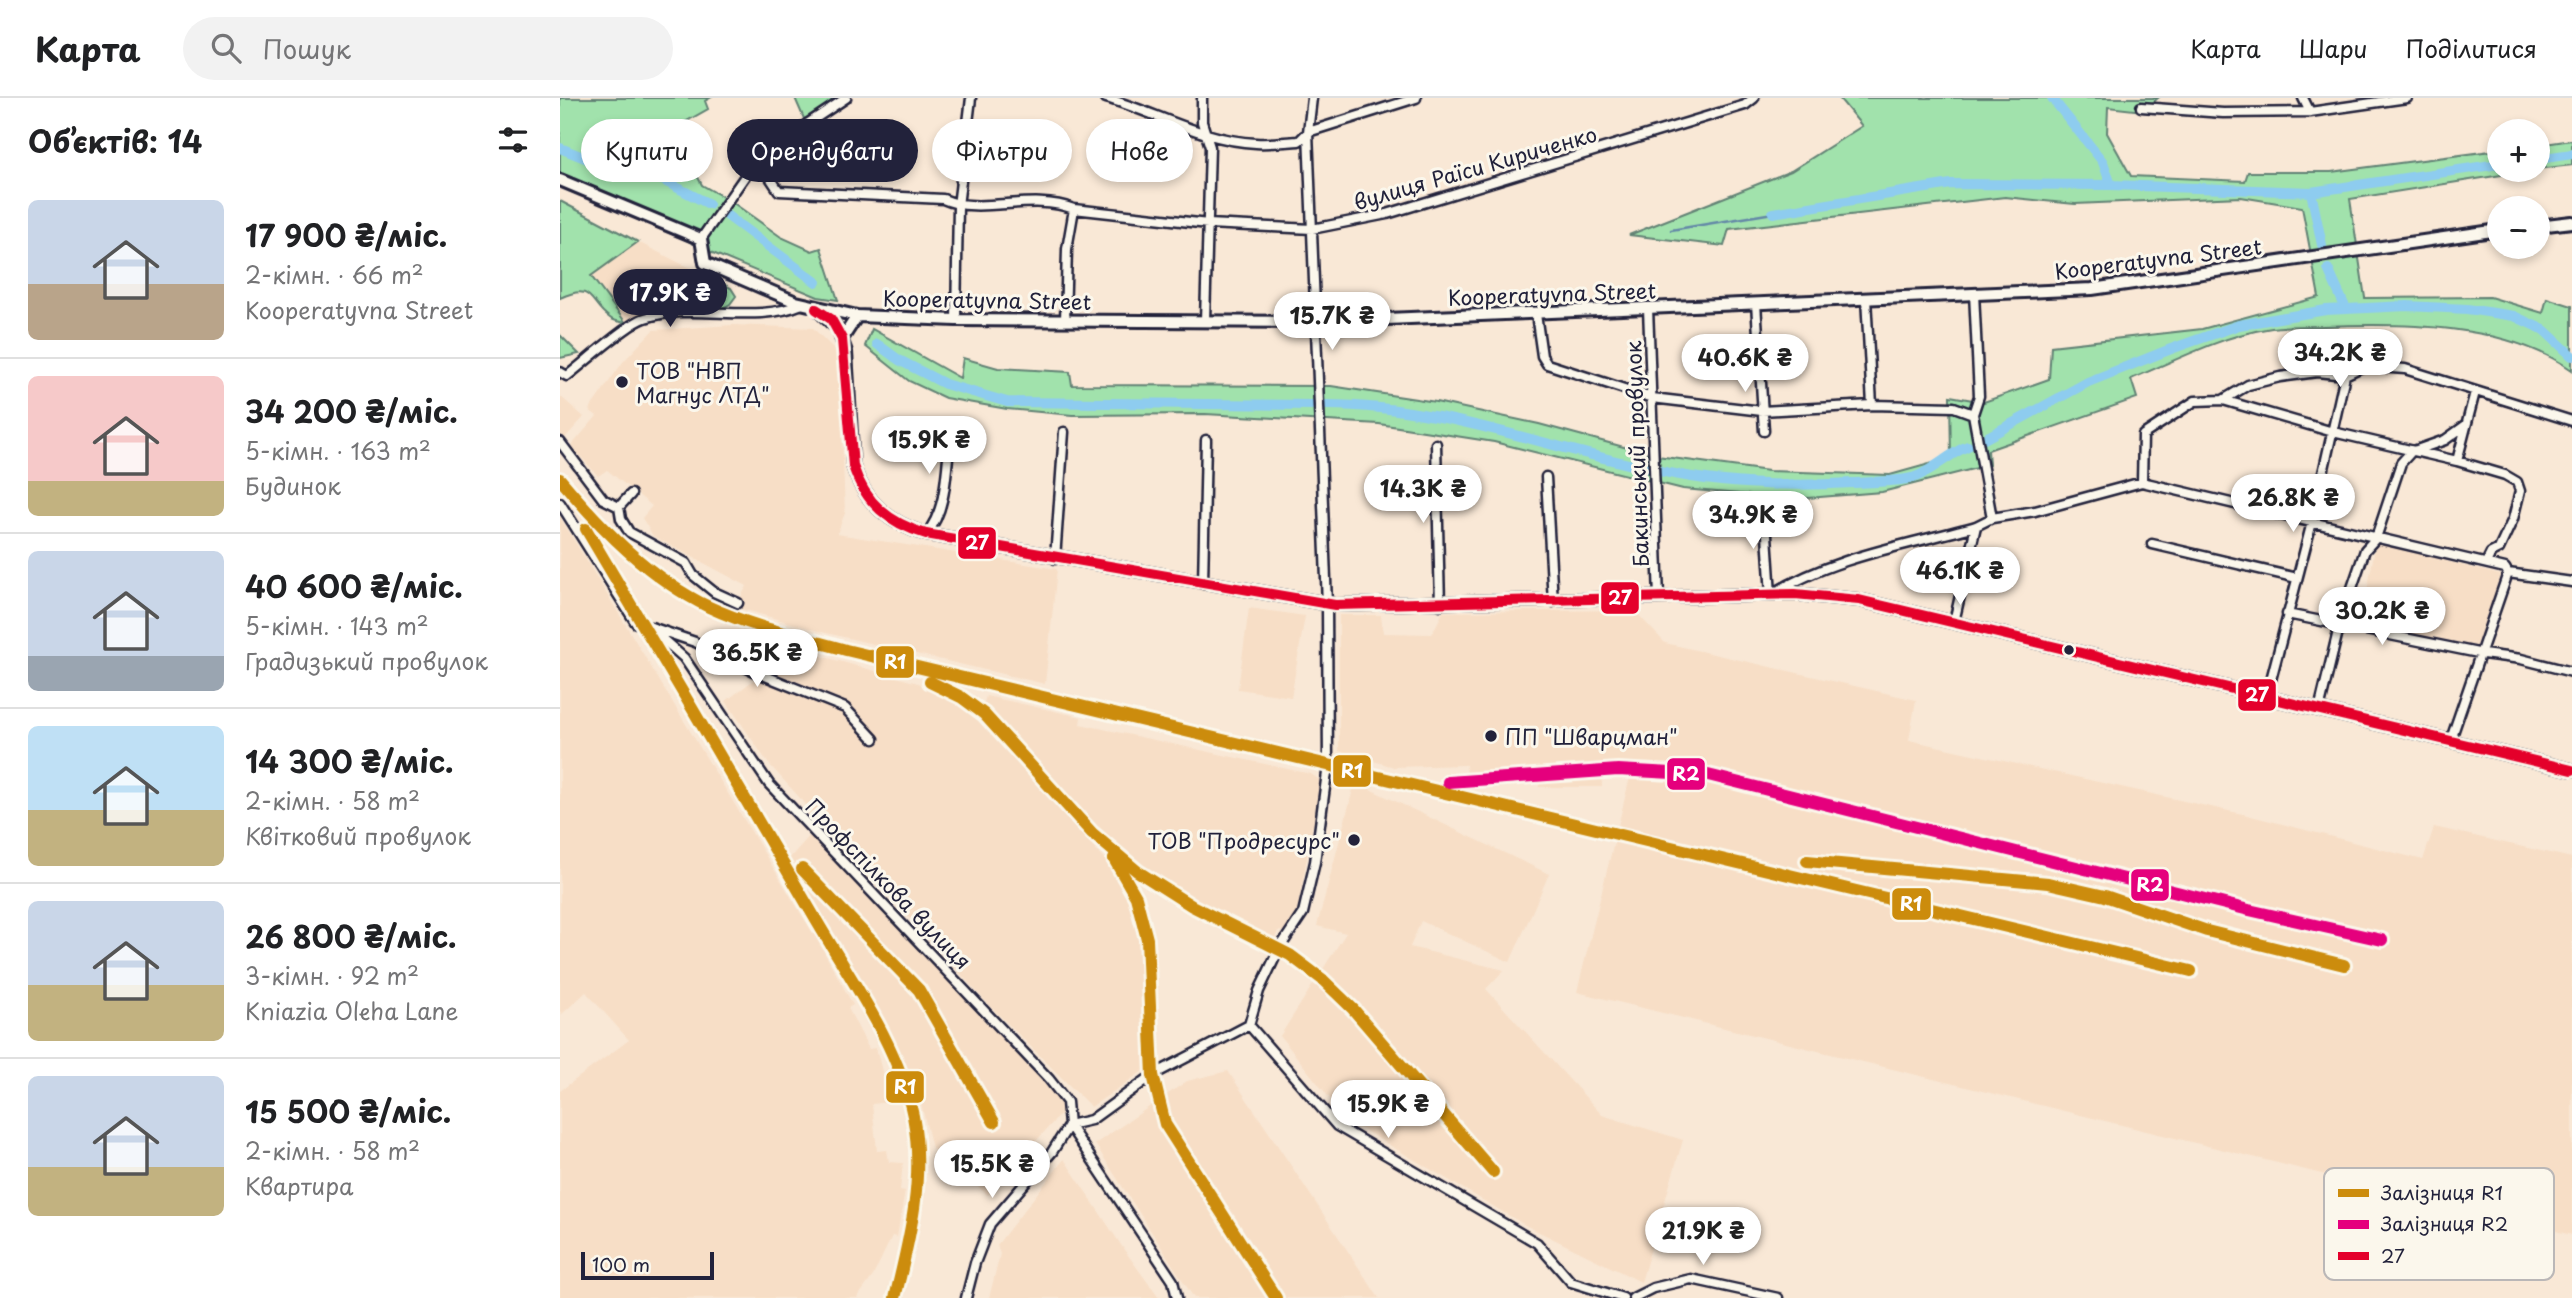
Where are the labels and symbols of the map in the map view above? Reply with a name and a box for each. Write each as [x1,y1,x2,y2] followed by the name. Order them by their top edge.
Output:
[1349,117,1601,217] street label: вулиця Раїси Кириченко
[2053,229,2263,287] street label: Kooperatyvna Street
[605,270,735,329] pin: 17.9K ₴
[1447,273,1657,313] street label: Kooperatyvna Street
[883,281,1091,317] street label: Kooperatyvna Street
[1267,292,1397,352] pin: 15.7K ₴
[2275,330,2405,389] pin: 34.2K ₴
[1680,334,1810,394] pin: 40.6K ₴
[1616,340,1656,568] street label: Бакинський провулок
[636,354,770,410] place label: ТОВ "НВП Магнус ЛТД"
[614,374,630,390] marker: ТОВ "НВП Магнус ЛТД"
[864,416,994,476] pin: 15.9K ₴
[1358,466,1488,525] pin: 14.3K ₴
[2228,474,2358,534] pin: 26.8K ₴
[1688,491,1818,551] pin: 34.9K ₴
[957,526,997,560] line badge: 27
[965,528,989,556] text: 27
[1895,547,2025,607] pin: 46.1K ₴
[1600,581,1640,615] line badge: 27
[1608,583,1632,611] text: 27
[2317,588,2447,647] pin: 30.2K ₴
[692,630,822,689] pin: 36.5K ₴
[2062,643,2076,657] unlabelled marker
[875,645,915,679] line badge: R1
[884,647,906,675] text: R1
[2237,678,2277,712] line badge: 27
[2245,680,2269,708] text: 27
[1505,720,1678,752] place label: ПП "Шварцман"
[1483,728,1499,744] marker: ПП "Шварцман"
[1332,754,1372,788] line badge: R1
[1341,756,1363,784] text: R1
[1666,757,1706,791] line badge: R2
[1672,759,1700,787] text: R2
[799,790,979,976] street label: Профспілкова вулиця
[1147,824,1340,856] place label: ТОВ "Продресурс"
[1346,832,1362,848] marker: ТОВ "Продресурс"
[2130,868,2170,902] line badge: R2
[2136,870,2164,898] text: R2
[1891,887,1932,921] line badge: R1
[1900,889,1922,917] text: R1
[885,1070,925,1104] line badge: R1
[894,1072,916,1100] text: R1
[1323,1080,1453,1140] pin: 15.9K ₴
[927,1140,1057,1200] pin: 15.5K ₴
[2324,1168,2554,1280] legend
[2380,1178,2503,1206] text: Залізниця R1
[1638,1208,1768,1267] pin: 21.9K ₴
[2380,1209,2508,1237] text: Залізниця R2
[2381,1241,2405,1269] text: 27
[581,1249,714,1281] scale bar

